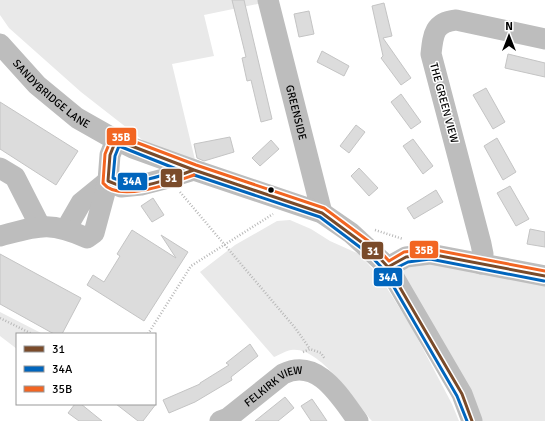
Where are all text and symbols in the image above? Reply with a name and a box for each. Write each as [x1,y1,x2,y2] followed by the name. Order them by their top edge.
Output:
[489,16,529,56] north arrow
[505,20,513,33] text: N
[10,57,92,131] street label: SANDYBRIDGE LANE
[427,61,461,145] street label: THE GREEN VIEW
[283,84,310,141] street label: GREENSIDE
[106,127,137,146] line badge: 35B
[112,131,131,144] text: 35B
[160,168,183,188] line badge: 31
[117,172,148,191] line badge: 34A
[165,172,177,185] text: 31
[123,175,141,188] text: 34A
[266,185,276,195] unlabelled marker
[409,240,439,259] line badge: 35B
[361,241,384,260] line badge: 31
[415,244,434,257] text: 35B
[367,245,379,258] text: 31
[373,267,403,287] line badge: 34A
[379,271,397,284] text: 34A
[16,333,156,405] legend
[52,342,65,357] text: 31
[52,362,73,377] text: 34A
[241,363,303,409] street label: FELKIRK VIEW
[52,382,72,397] text: 35B

